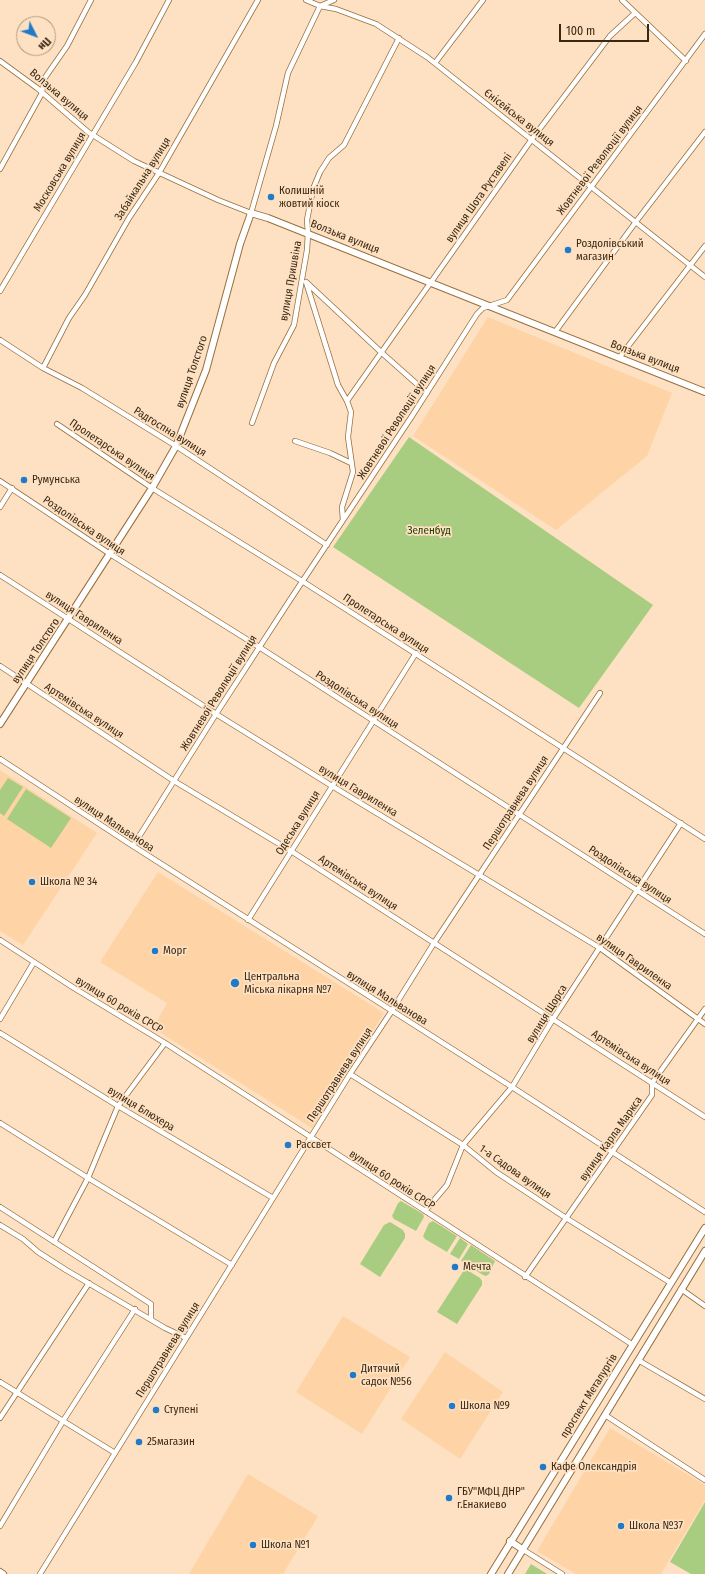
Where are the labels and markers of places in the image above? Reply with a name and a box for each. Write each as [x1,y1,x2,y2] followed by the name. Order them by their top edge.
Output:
[279,184,339,210] place label: Колишній жовтий кіоск
[266,192,276,202] marker: Колишній жовтий кіоск
[576,237,644,263] place label: Роздолівський магазин
[563,245,573,255] marker: Роздолівський магазин
[32,473,80,487] place label: Румунська
[19,475,29,485] marker: Румунська
[40,875,97,889] place label: Школа № 34
[27,877,37,887] marker: Школа № 34
[163,944,187,958] place label: Морг
[150,946,160,956] marker: Морг
[244,970,331,996] place label: Центральна Міська лікарня №7
[229,977,241,989] marker: Центральна Міська лікарня №7
[296,1138,331,1152] place label: Рассвет
[283,1140,293,1150] marker: Рассвет
[463,1260,491,1274] place label: Мечта
[450,1262,460,1272] marker: Мечта
[361,1362,412,1388] place label: Дитячий садок №56
[348,1370,358,1380] marker: Дитячий садок №56
[460,1399,510,1413] place label: Школа №9
[447,1401,457,1411] marker: Школа №9
[164,1403,198,1417] place label: Ступені
[151,1405,161,1415] marker: Ступені
[147,1435,195,1449] place label: 25магазин
[134,1437,144,1447] marker: 25магазин
[551,1460,637,1474] place label: Кафе Олександрія
[538,1462,548,1472] marker: Кафе Олександрія
[457,1485,525,1511] place label: ГБУ"МФЦ ДНР" г.Енакиево
[444,1493,454,1503] marker: ГБУ"МФЦ ДНР" г.Енакиево
[629,1519,683,1533] place label: Школа №37
[616,1521,626,1531] marker: Школа №37
[261,1538,310,1552] place label: Школа №1
[248,1540,258,1550] marker: Школа №1

